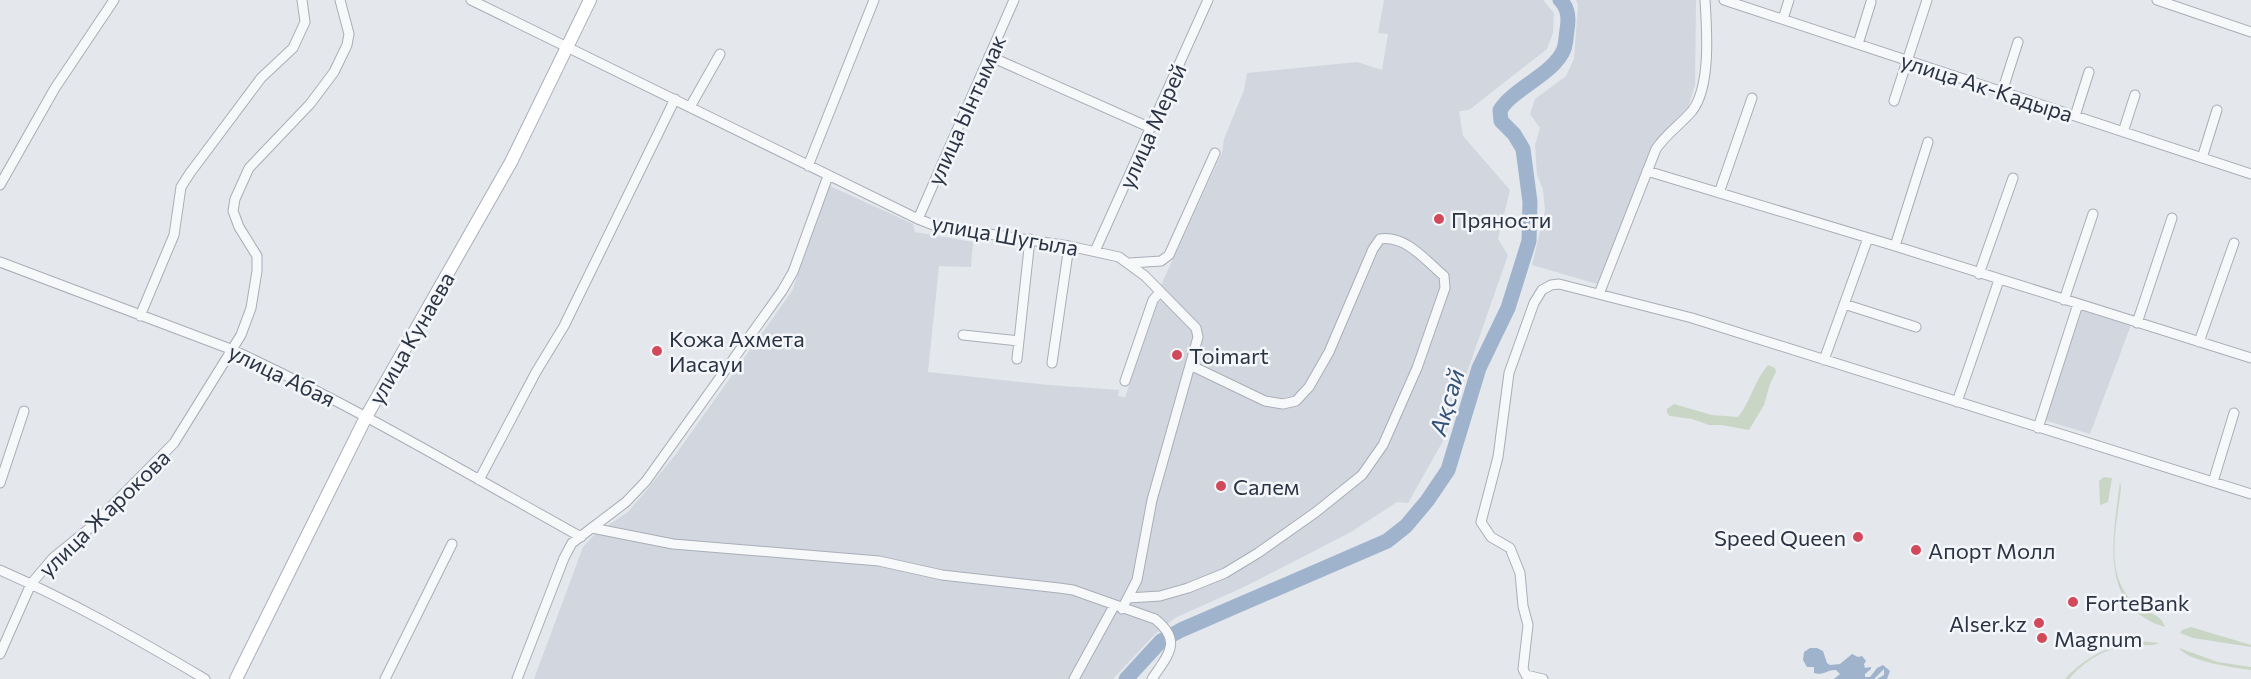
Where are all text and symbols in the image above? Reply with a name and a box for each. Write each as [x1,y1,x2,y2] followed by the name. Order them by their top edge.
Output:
[921,30,1011,189] street label: улица Ынтымак
[1897,46,2077,128] street label: улица Ак-Кадыра
[1112,59,1192,193] street label: улица Мерей
[1451,206,1551,233] place label: Пряности
[930,209,1080,261] street label: улица Шугыла
[1432,212,1446,226] marker: Пряности
[362,267,460,409] street label: улица Кунаева
[669,325,805,377] place label: Кожа Ахмета Иасауи
[224,338,340,412] street label: улица Абая
[1189,342,1269,369] place label: Toimart
[650,344,664,358] marker: Кожа Ахмета Иасауи
[1170,348,1184,362] marker: Toimart
[1422,365,1470,440] water label: Ақсай
[33,444,175,582] street label: улица Жарокова
[1233,473,1299,500] place label: Салем
[1214,479,1228,493] marker: Салем
[1714,524,1846,551] place label: Speed Queen
[1851,530,1865,544] marker: Speed Queen
[1928,537,2056,564] place label: Апорт Молл
[1909,543,1923,557] marker: Апорт Молл
[2085,589,2190,616] place label: ForteBank
[2066,595,2080,609] marker: ForteBank
[1949,610,2027,637] place label: Alser.kz
[2032,616,2046,630] marker: Alser.kz
[2054,625,2142,652] place label: Magnum
[2035,631,2049,645] marker: Magnum

